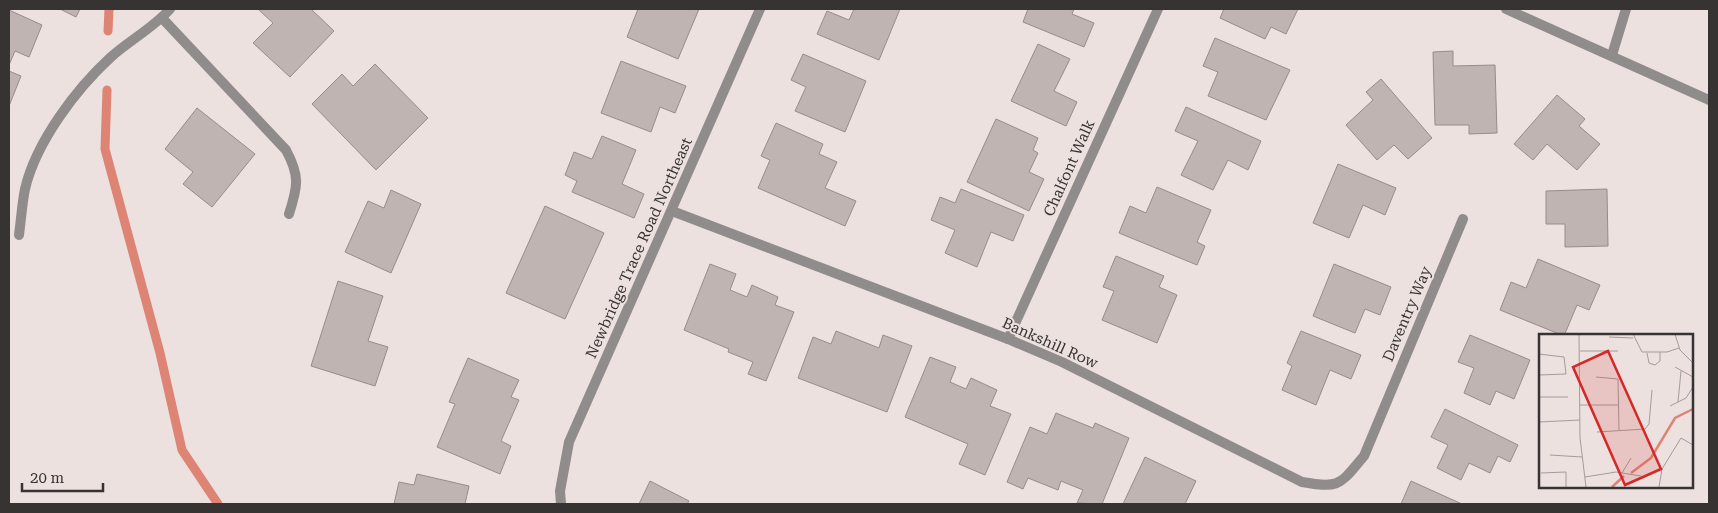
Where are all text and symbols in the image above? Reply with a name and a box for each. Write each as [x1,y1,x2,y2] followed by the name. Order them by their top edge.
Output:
[1040,116,1099,219] street label: Chalfont Walk
[582,135,696,361] street label: Newbridge Trace Road Northeast
[1379,264,1435,364] street label: Daventry Way
[999,314,1101,372] street label: Bankshill Row
[1539,334,1693,488] inset map
[22,460,104,492] scale bar
[30,469,65,487] text: 20 m

